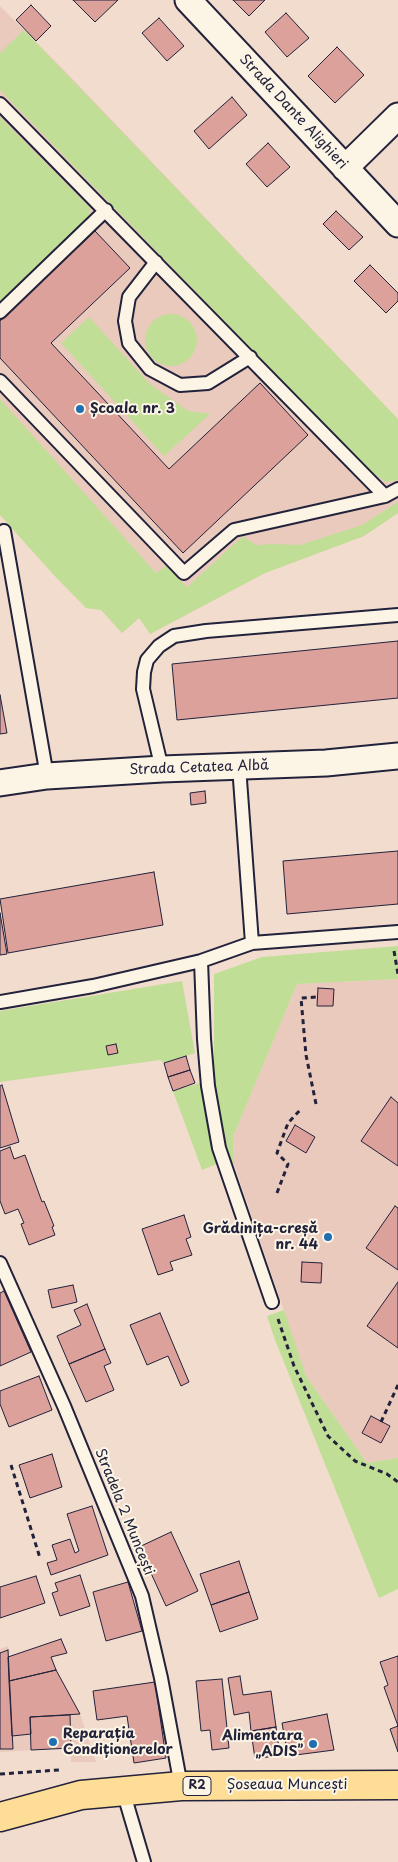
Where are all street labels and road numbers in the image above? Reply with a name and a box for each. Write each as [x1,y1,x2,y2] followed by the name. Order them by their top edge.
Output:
[235,51,351,173] street label: Strada Dante Alighieri
[129,757,269,779] street label: Strada Cetatea Albă
[91,1446,157,1578] street label: Stradela 2 Muncești
[183,1776,211,1795] road number: R2
[227,1777,347,1793] street label: Șoseaua Muncești

